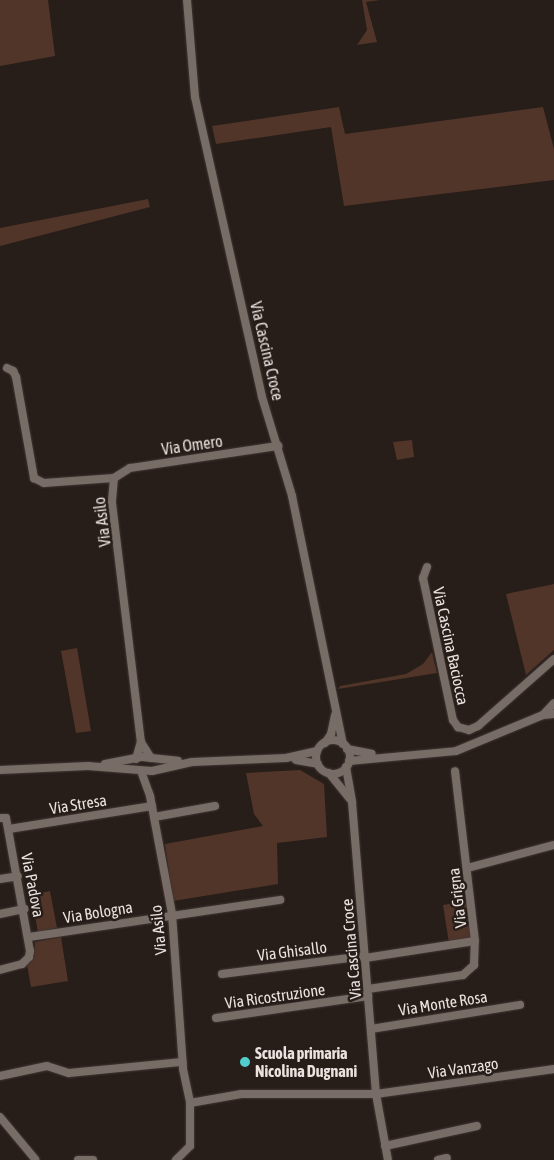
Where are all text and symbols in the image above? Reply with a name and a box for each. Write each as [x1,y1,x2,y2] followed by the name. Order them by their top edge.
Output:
[246,300,288,402] street label: Via Cascina Croce
[160,431,224,459] street label: Via Omero
[89,496,115,548] street label: Via Asilo
[429,585,473,707] street label: Via Cascina Baciocca
[48,790,108,818] street label: Via Stresa
[17,851,49,919] street label: Via Padova
[444,867,470,929] street label: Via Grigna
[62,897,134,927] street label: Via Bologna
[337,898,365,1000] street label: Via Cascina Croce
[146,904,170,956] street label: Via Asilo
[256,937,328,965] street label: Via Ghisallo
[224,979,326,1013] street label: Via Ricostruzione
[397,987,489,1019] street label: Via Monte Rosa
[255,1043,357,1081] place label: Scuola primaria Nicolina Dugnani
[427,1054,499,1082] street label: Via Vanzago
[239,1056,251,1068] marker: Scuola primaria Nicolina Dugnani

